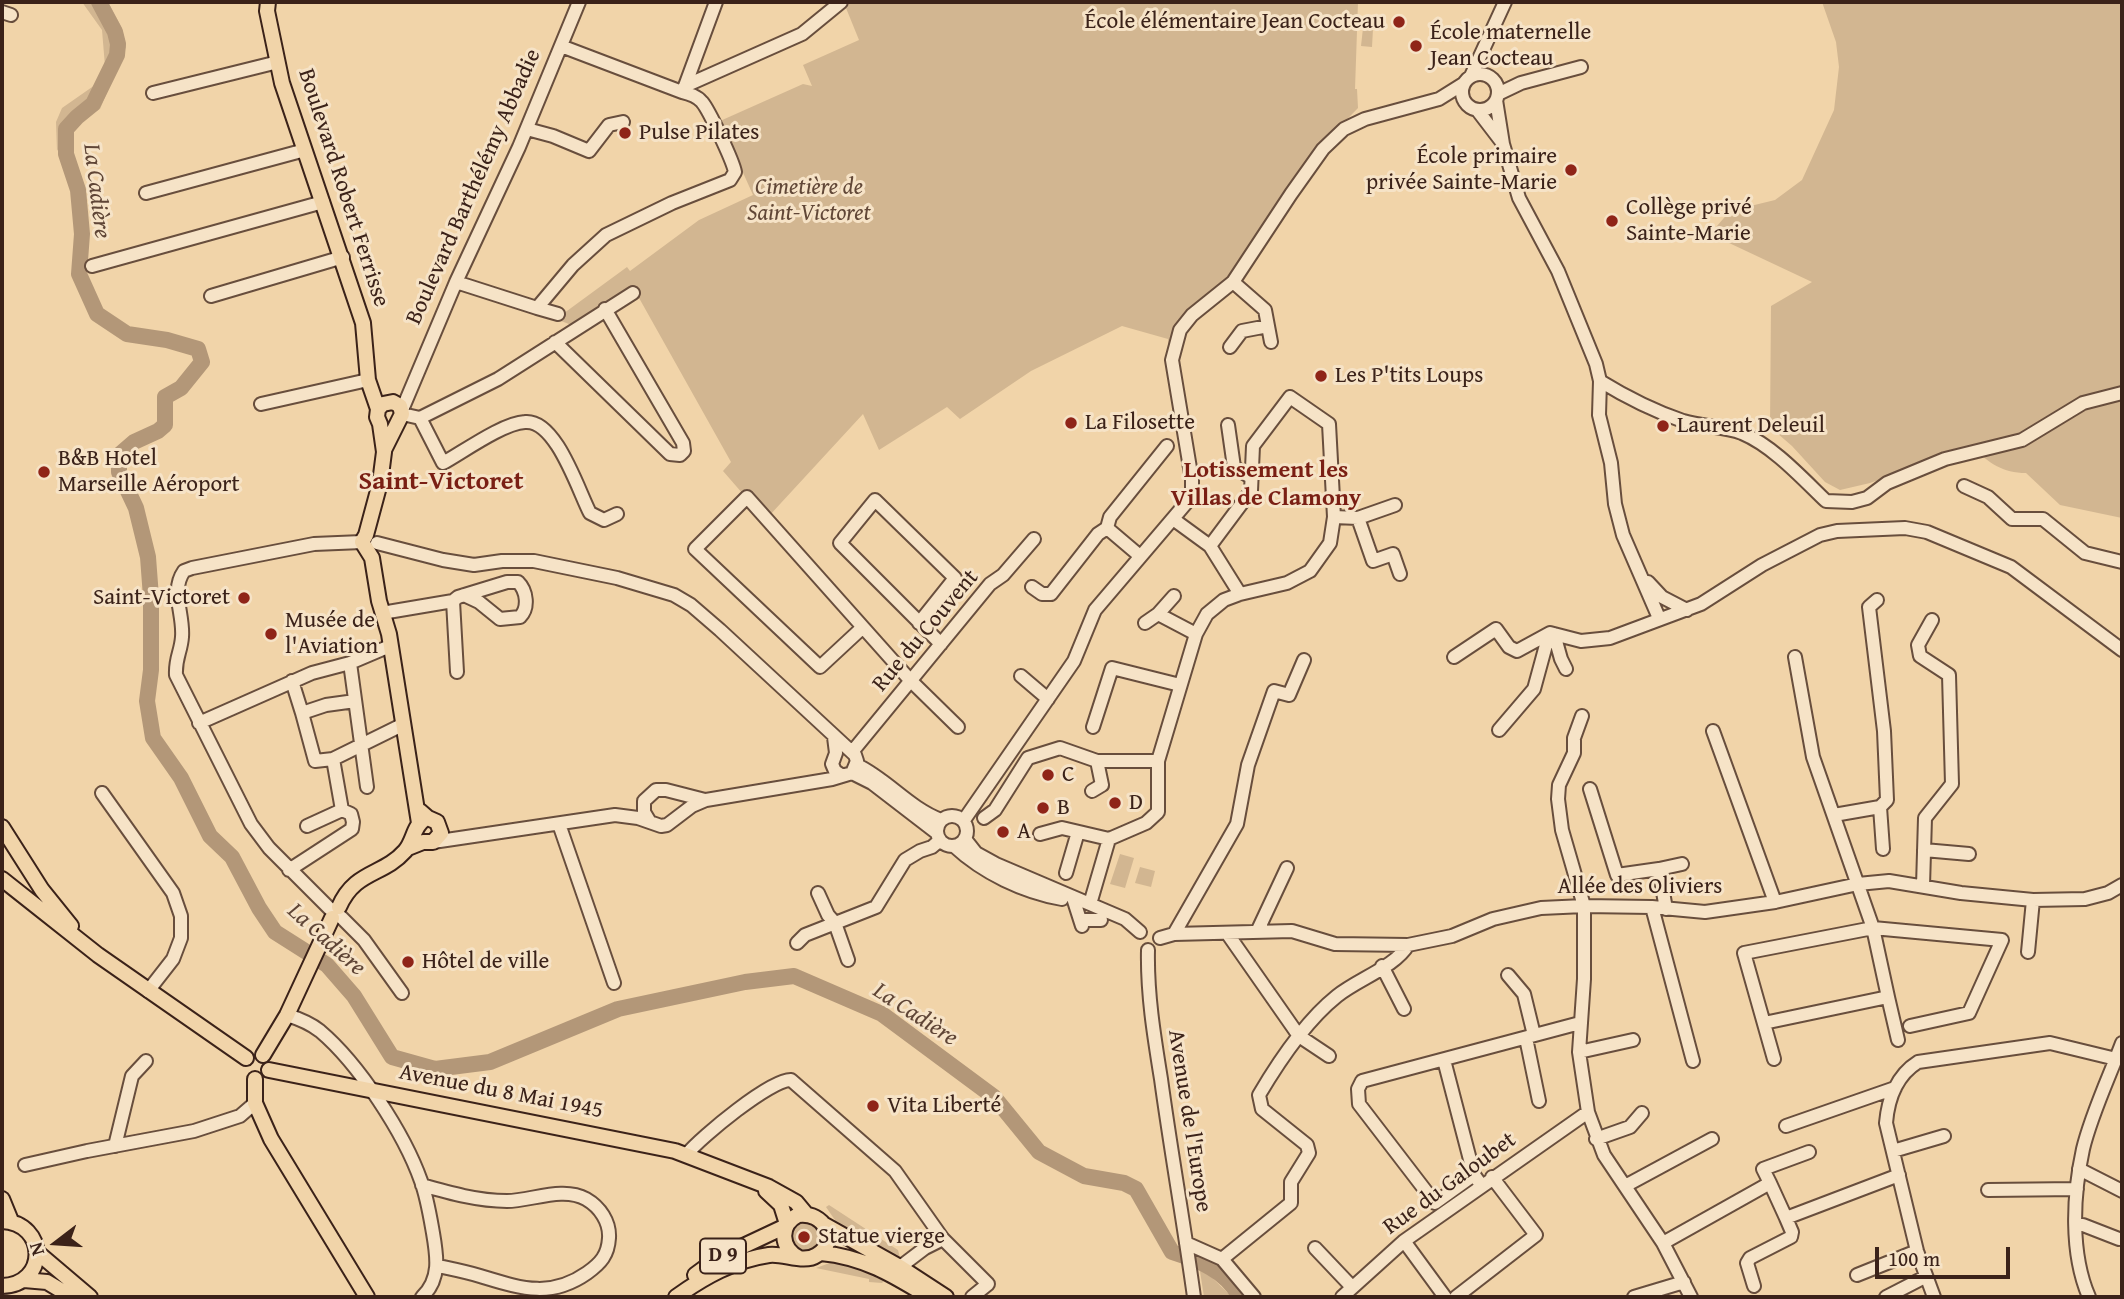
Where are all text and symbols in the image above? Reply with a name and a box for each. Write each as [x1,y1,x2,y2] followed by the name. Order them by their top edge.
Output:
[1085,8,1385,36] place label: École élémentaire Jean Cocteau
[1391,14,1407,30] marker: École élémentaire Jean Cocteau
[1430,19,1591,73] place label: École maternelle Jean Cocteau
[1408,38,1424,54] marker: École maternelle Jean Cocteau
[401,45,547,329] street label: Boulevard Barthélémy Abbadie
[291,65,395,311] street label: Boulevard Robert Ferrisse
[639,119,759,147] place label: Pulse Pilates
[617,125,633,141] marker: Pulse Pilates
[76,142,116,240] water label: La Cadière
[1366,143,1557,197] place label: École primaire privée Sainte-Marie
[1563,162,1579,178] marker: École primaire privée Sainte-Marie
[747,174,871,228] park label: Cimetière de Saint-Victoret
[1626,194,1752,248] place label: Collège privé Sainte-Marie
[1604,213,1620,229] marker: Collège privé Sainte-Marie
[1335,362,1483,390] place label: Les P'tits Loups
[1313,368,1329,384] marker: Les P'tits Loups
[1085,409,1195,437] place label: La Filosette
[1677,412,1825,440] place label: Laurent Deleuil
[1063,415,1079,431] marker: La Filosette
[1655,418,1671,434] marker: Laurent Deleuil
[58,445,240,499] place label: B&B Hotel Marseille Aéroport
[1171,457,1361,513] district label: Lotissement les Villas de Clamony
[36,464,52,480] marker: B&B Hotel Marseille Aéroport
[359,466,523,498] district label: Saint-Victoret
[867,564,985,698] street label: Rue du Couvent
[93,584,230,612] place label: Saint-Victoret
[236,590,252,606] marker: Saint-Victoret
[285,607,378,661] place label: Musée de l'Aviation
[263,626,279,642] marker: Musée de l'Aviation
[1062,761,1074,789] place label: C
[1040,767,1056,783] marker: C
[1129,789,1143,817] place label: D
[1057,794,1070,822] place label: B
[1107,795,1123,811] marker: D
[1035,800,1051,816] marker: B
[1017,818,1031,846] place label: A
[995,824,1011,840] marker: A
[1558,873,1722,901] street label: Allée des Oliviers
[281,897,371,983] water label: La Cadière
[422,948,549,976] place label: Hôtel de ville
[400,954,416,970] marker: Hôtel de ville
[867,977,963,1053] water label: La Cadière
[1161,1028,1217,1214] street label: Avenue de l'Europe
[397,1059,605,1125] street label: Avenue du 8 Mai 1945
[887,1092,1001,1120] place label: Vita Liberté
[865,1098,881,1114] marker: Vita Liberté
[1378,1127,1522,1241] street label: Rue du Galoubet
[21,1208,91,1278] north arrow
[818,1223,945,1251] place label: Statue vierge
[796,1229,812,1245] marker: Statue vierge
[1879,1232,2014,1276] scale bar
[700,1238,746,1274] road number: D 9
[21,1239,51,1259] text: N
[1888,1243,1940,1274] text: 100 m

